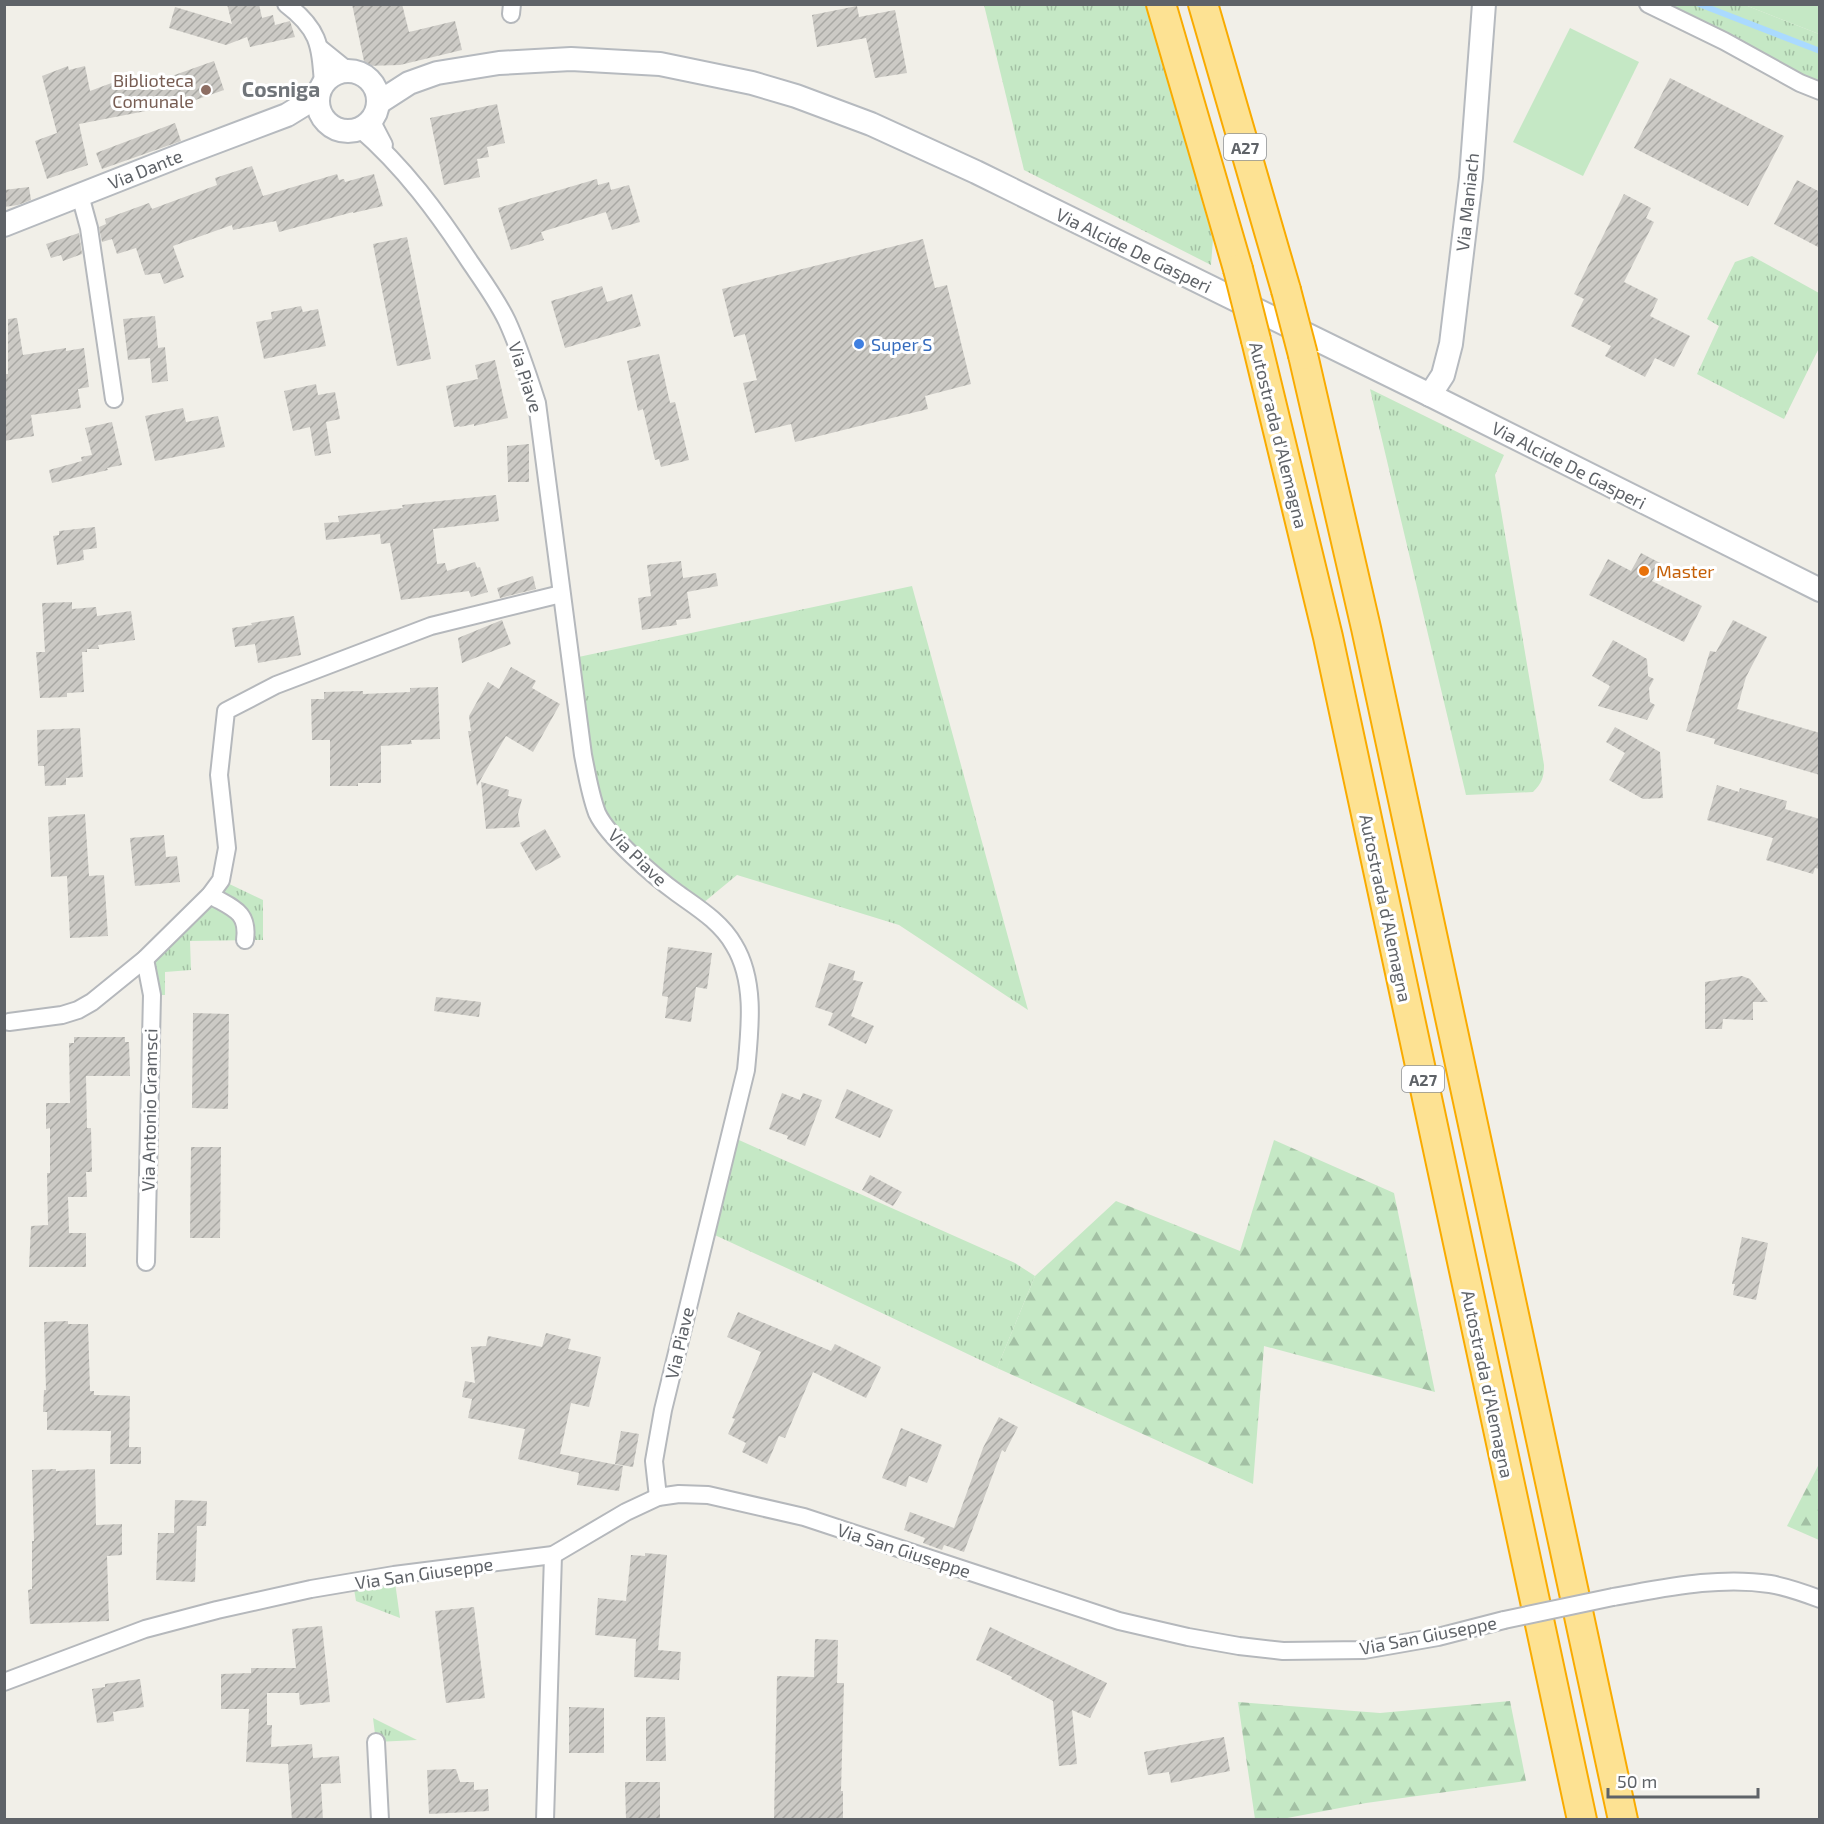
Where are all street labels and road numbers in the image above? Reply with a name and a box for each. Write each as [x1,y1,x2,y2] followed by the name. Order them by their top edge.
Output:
[1224,134,1266,160] road number: A27
[105,144,185,194] street label: Via Dante
[1451,152,1483,252] street label: Via Maniach
[1053,203,1215,297] street label: Via Alcide De Gasperi
[504,339,548,415] street label: Via Piave
[1245,339,1313,531] street label: Autostrada d'Alemagna
[1488,417,1650,513] street label: Via Alcide De Gasperi
[1355,812,1417,1004] street label: Autostrada d'Alemagna
[604,824,672,890] street label: Via Piave
[137,1028,161,1192] street label: Via Antonio Gramsci
[1402,1066,1444,1092] road number: A27
[1457,1288,1519,1480] street label: Autostrada d'Alemagna
[660,1305,698,1381] street label: Via Piave
[834,1518,974,1582] street label: Via San Giuseppe
[354,1552,494,1594] street label: Via San Giuseppe
[1358,1611,1498,1659] street label: Via San Giuseppe

